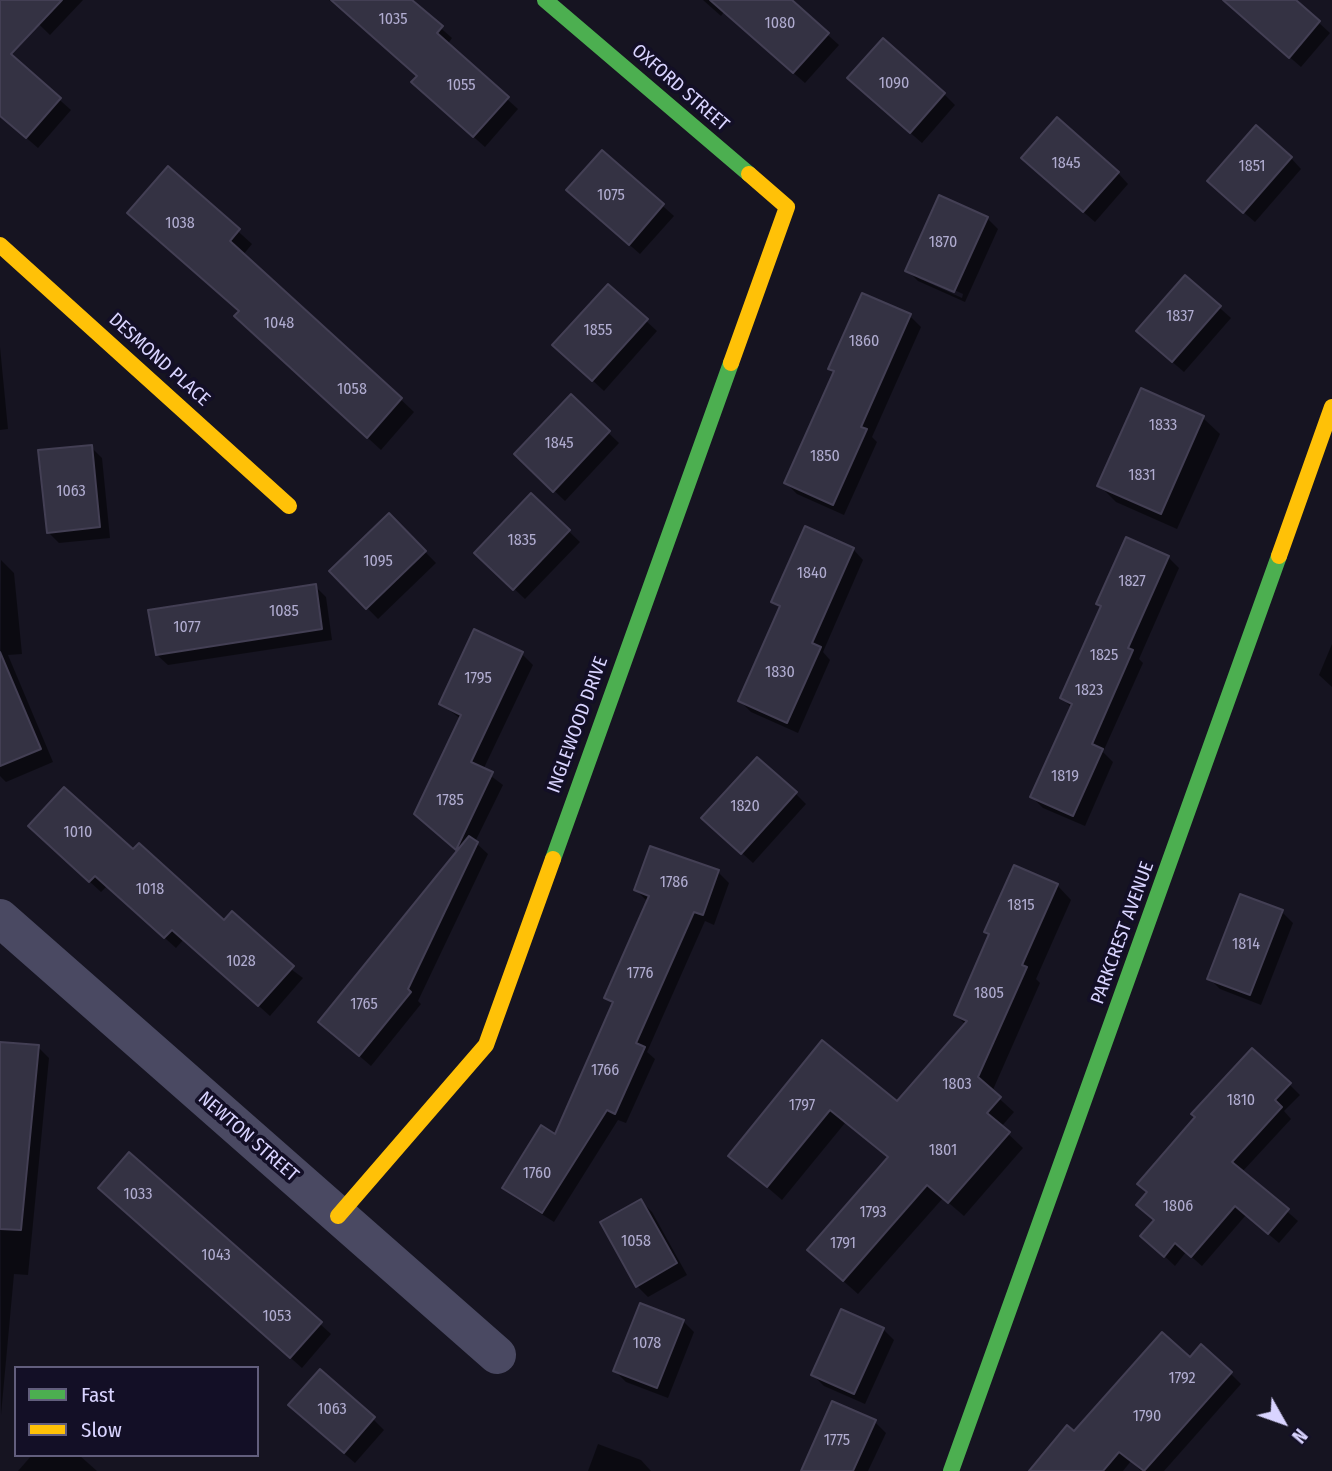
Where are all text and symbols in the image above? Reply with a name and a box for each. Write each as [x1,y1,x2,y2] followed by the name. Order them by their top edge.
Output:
[379,10,407,30] house number: 1035
[765,14,795,34] house number: 1080
[627,40,733,136] street label: OXFORD STREET
[879,74,909,94] house number: 1090
[446,76,476,96] house number: 1055
[1051,154,1081,174] house number: 1845
[1238,157,1266,177] house number: 1851
[597,186,625,206] house number: 1075
[165,214,195,234] house number: 1038
[929,233,957,253] house number: 1870
[1166,307,1194,327] house number: 1837
[104,309,214,411] street label: DESMOND PLACE
[264,314,294,334] house number: 1048
[584,321,612,341] house number: 1855
[849,332,879,352] house number: 1860
[337,380,367,400] house number: 1058
[1149,416,1177,436] house number: 1833
[544,434,574,454] house number: 1845
[810,447,840,467] house number: 1850
[1128,466,1156,486] house number: 1831
[56,482,86,502] house number: 1063
[508,531,536,551] house number: 1835
[363,552,393,572] house number: 1095
[797,564,827,584] house number: 1840
[1118,572,1146,592] house number: 1827
[269,602,299,622] house number: 1085
[173,618,201,638] house number: 1077
[1090,646,1118,666] house number: 1825
[543,654,613,796] street label: INGLEWOOD DRIVE
[765,663,795,683] house number: 1830
[464,669,492,689] house number: 1795
[1075,681,1103,701] house number: 1823
[1051,767,1079,787] house number: 1819
[436,791,464,811] house number: 1785
[730,797,760,817] house number: 1820
[64,823,92,843] house number: 1010
[1087,859,1159,1007] street label: PARKCREST AVENUE
[660,873,688,893] house number: 1786
[136,880,164,900] house number: 1018
[1007,896,1035,916] house number: 1815
[1232,935,1260,955] house number: 1814
[226,952,256,972] house number: 1028
[627,964,653,984] house number: 1776
[974,984,1004,1004] house number: 1805
[350,995,378,1015] house number: 1765
[591,1061,619,1081] house number: 1766
[942,1075,972,1095] house number: 1803
[193,1087,303,1187] street label: NEWTON STREET
[1227,1091,1255,1111] house number: 1810
[789,1096,815,1116] house number: 1797
[929,1141,957,1161] house number: 1801
[523,1164,551,1184] house number: 1760
[124,1185,152,1205] house number: 1033
[1163,1197,1193,1217] house number: 1806
[859,1203,887,1223] house number: 1793
[621,1232,651,1252] house number: 1058
[830,1234,856,1254] house number: 1791
[201,1246,231,1266] house number: 1043
[262,1307,292,1327] house number: 1053
[633,1334,661,1354] house number: 1078
[14,1366,259,1457] legend
[1168,1369,1196,1389] house number: 1792
[81,1382,115,1408] text: Fast
[1248,1387,1318,1457] north arrow
[317,1400,347,1420] house number: 1063
[1133,1407,1161,1427] house number: 1790
[81,1417,122,1443] text: Slow
[1287,1424,1312,1448] text: N
[824,1431,850,1451] house number: 1775

